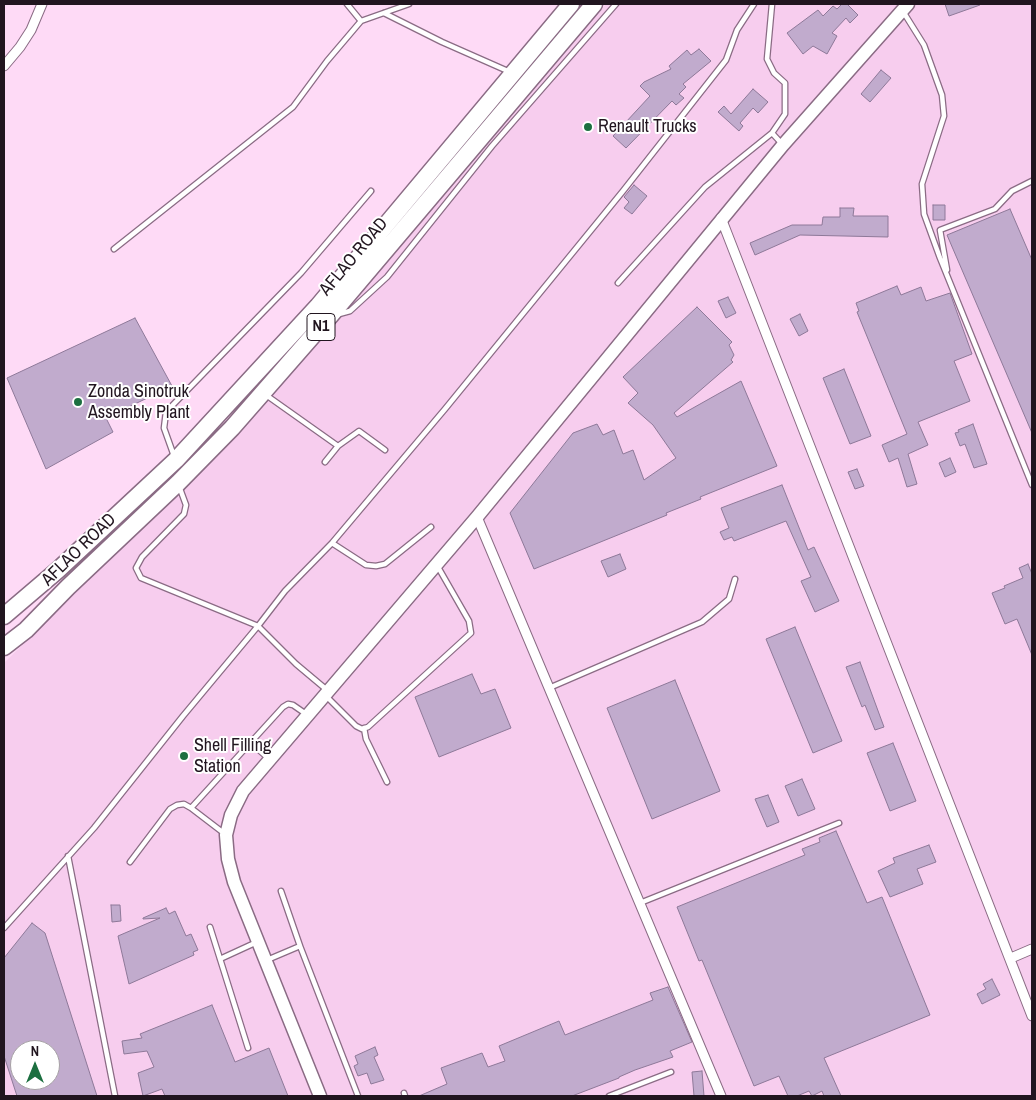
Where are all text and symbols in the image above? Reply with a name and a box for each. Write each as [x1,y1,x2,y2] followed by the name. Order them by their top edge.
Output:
[598,116,697,138] place label: Renault Trucks
[582,121,594,133] marker: Renault Trucks
[315,214,393,300] street label: AFLAO ROAD
[307,314,335,341] road number: N1
[88,381,190,424] place label: Zonda Sinotruk Assembly Plant
[72,396,84,408] marker: Zonda Sinotruk Assembly Plant
[37,509,121,591] street label: AFLAO ROAD
[194,735,271,778] place label: Shell Filling Station
[178,750,190,762] marker: Shell Filling Station
[10,1040,60,1090] north arrow
[31,1042,39,1060] text: N

